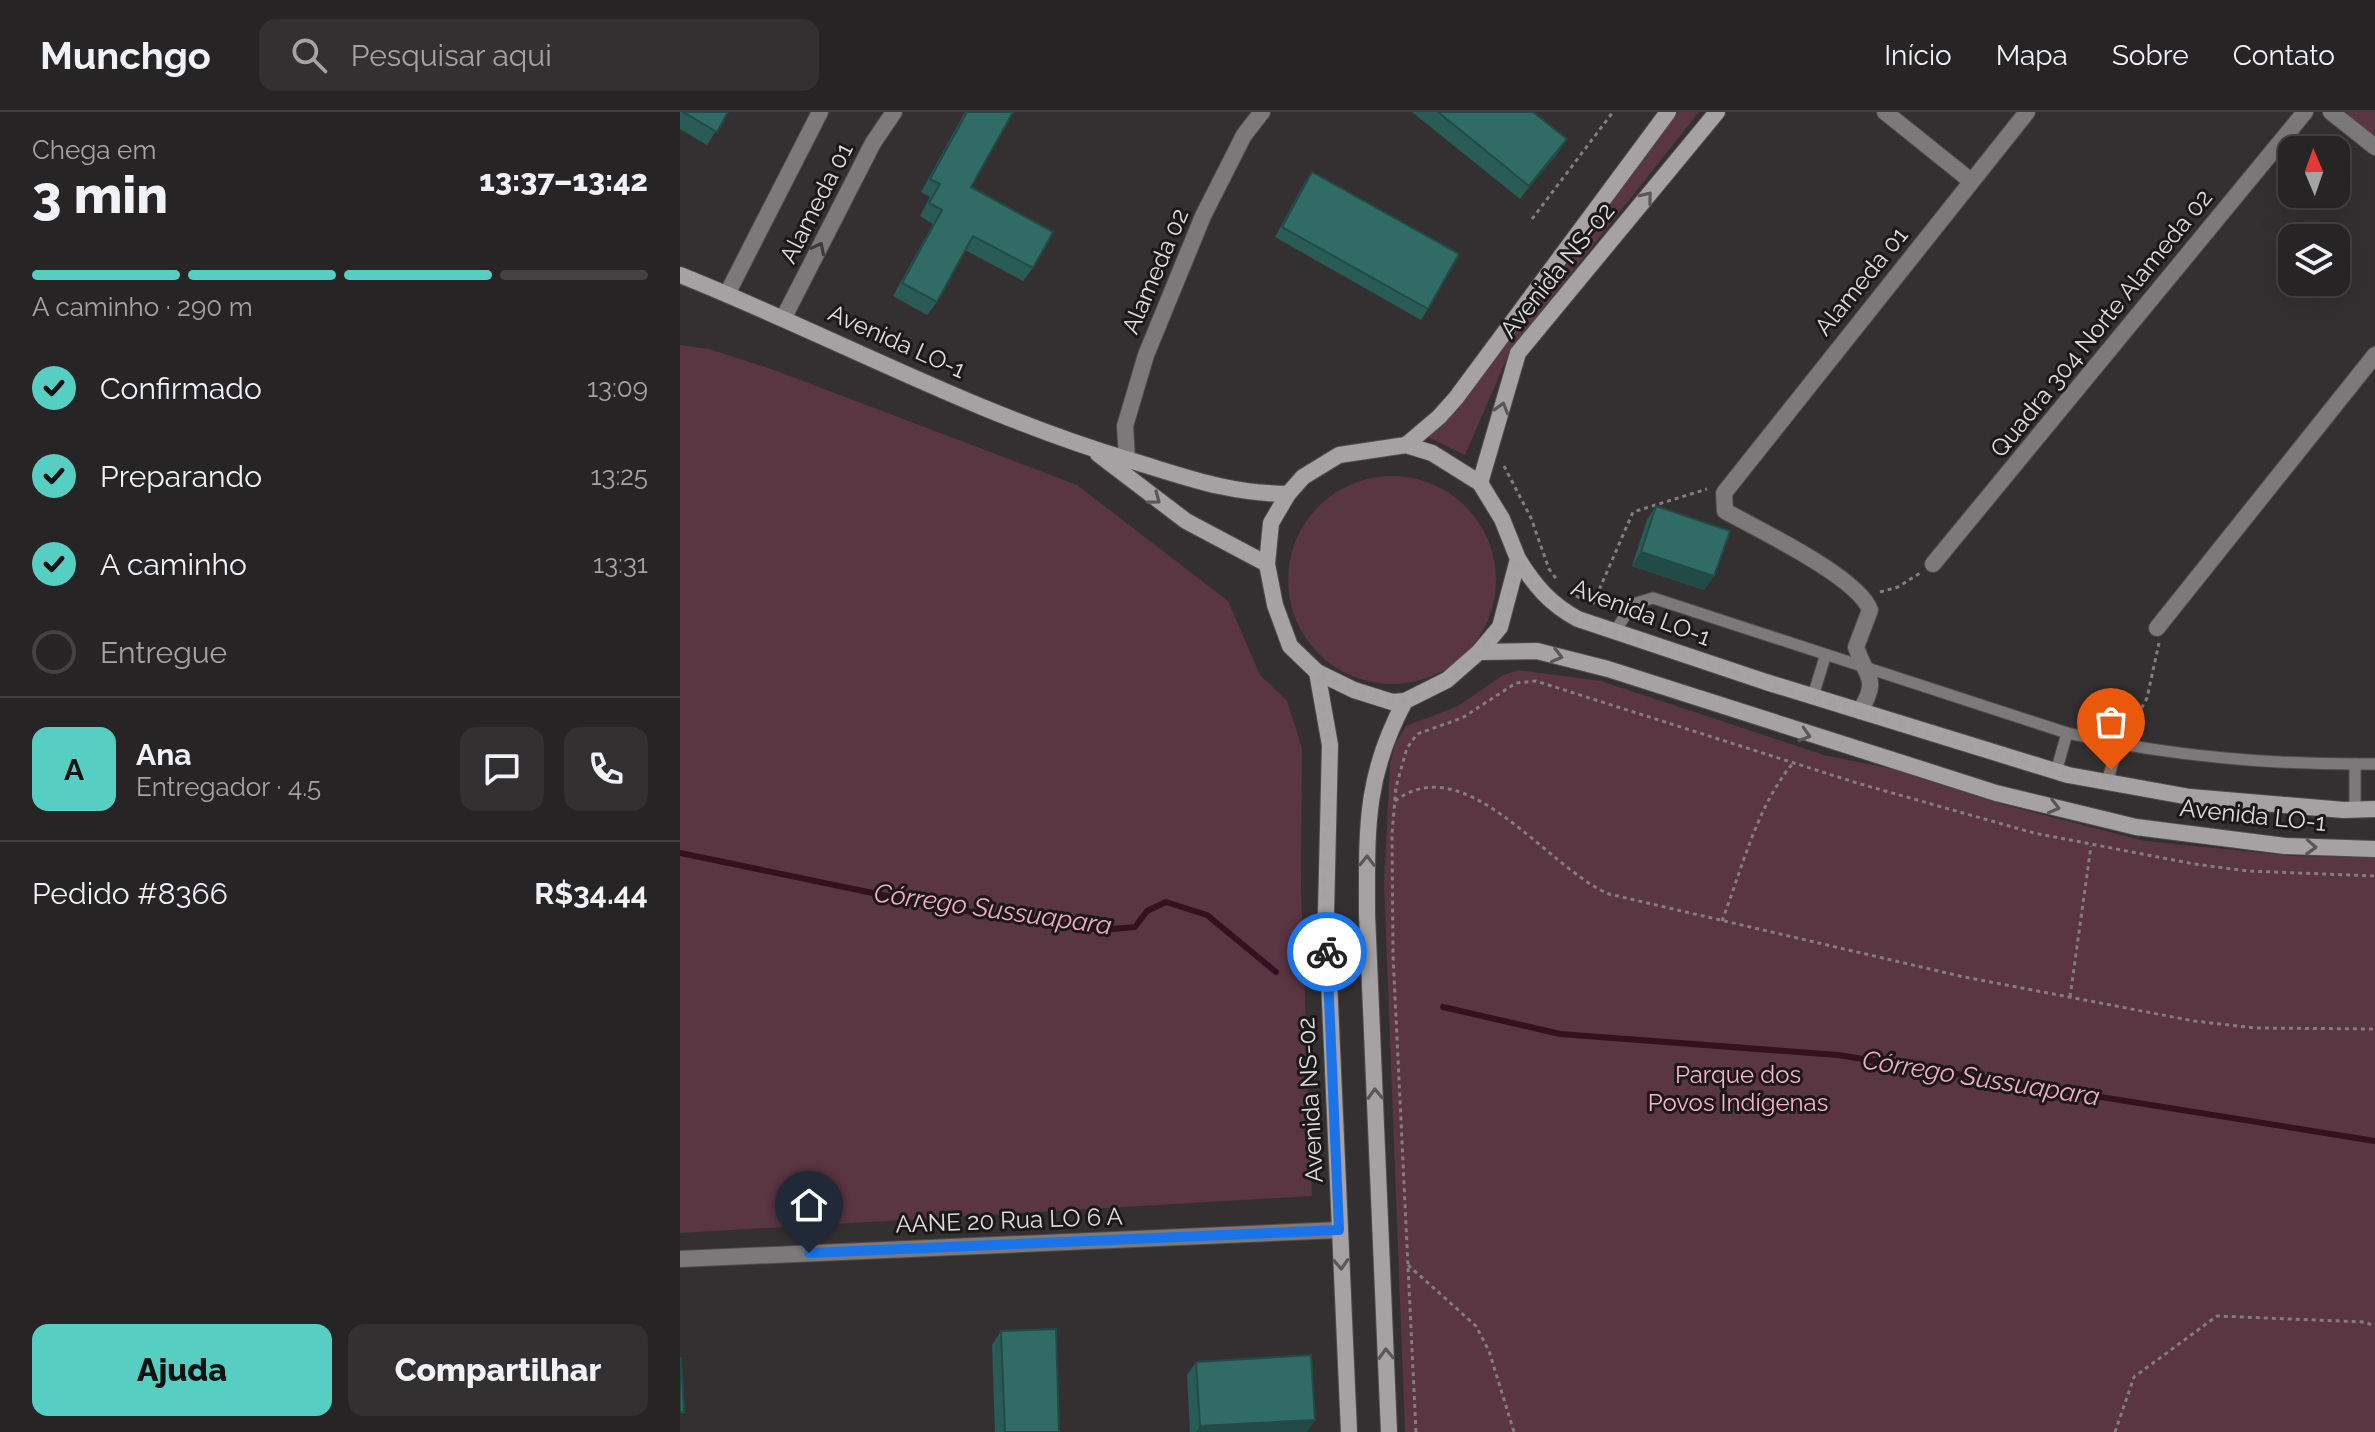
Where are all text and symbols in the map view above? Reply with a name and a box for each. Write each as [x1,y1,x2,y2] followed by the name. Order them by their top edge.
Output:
[259,19,819,91] search box
[40,33,211,78] text: Munchgo
[287,33,331,77] icon: search
[351,38,552,73] text: Pesquisar aqui
[1884,39,1952,72] text: Início
[1996,39,2068,72] text: Mapa
[2112,39,2189,72] text: Sobre
[2233,39,2335,72] text: Contato
[32,135,156,165] text: Chega em
[2278,136,2350,208] north arrow
[2278,136,2350,296] map controls
[773,138,859,268] street label: Alameda 01
[479,163,648,198] text: 13:37–13:42
[32,164,168,225] text: 3 min
[1984,183,2218,463] street label: Quadra 304 Norte Alameda 02
[1637,191,1652,206] one-way arrow
[1494,197,1620,343] street label: Avenida NS-02
[1116,204,1194,338] street label: Alameda 02
[1808,221,1914,341] street label: Alameda 01
[2278,224,2350,296] button: layers
[810,241,825,256] one-way arrow
[32,292,253,322] text: A caminho · 290 m
[824,298,970,384] street label: Avenida LO-1
[32,366,76,410] icon: check
[100,371,262,406] text: Confirmado
[587,373,648,403] text: 13:09
[1493,401,1509,415] one-way arrow
[32,454,76,498] icon: check
[100,459,262,494] text: Preparando
[590,461,648,491] text: 13:25
[1146,489,1161,503] one-way arrow
[32,542,76,586] icon: check
[100,547,247,582] text: A caminho
[593,549,648,579] text: 13:31
[1567,572,1715,652] street label: Avenida LO-1
[100,635,227,670] text: Entregue
[1549,647,1563,664] one-way arrow
[2077,688,2145,770] pin
[2089,700,2133,744] icon: bag
[1797,725,1811,741] one-way arrow
[460,727,544,811] button: chat
[564,727,648,811] button: phone
[136,737,192,772] text: Ana
[64,752,84,787] text: A
[136,772,321,802] text: Entregador · 4.5
[2178,793,2328,837] street label: Avenida LO-1
[2047,798,2061,815] one-way arrow
[2305,838,2318,855] one-way arrow
[1359,854,1376,867] one-way arrow
[32,876,228,911] text: Pedido #8366
[534,876,648,911] text: R$34.44
[872,877,1114,941] water label: Córrego Sussuapara
[1287,912,1367,992] courier
[1305,930,1349,974] icon: bike
[1291,1017,1329,1183] street label: Avenida NS-02
[1860,1044,2102,1112] water label: Córrego Sussuapara
[1648,1060,1828,1117] park label: Parque dos Povos Indígenas
[1367,1087,1384,1100] one-way arrow
[775,1171,843,1253] pin
[787,1183,831,1227] icon: home
[895,1202,1123,1238] street label: AANE 20 Rua LO 6 A
[1332,1258,1349,1271] one-way arrow
[32,1324,332,1416] button: Ajuda
[348,1324,648,1416] button: Compartilhar
[1377,1347,1394,1360] one-way arrow

